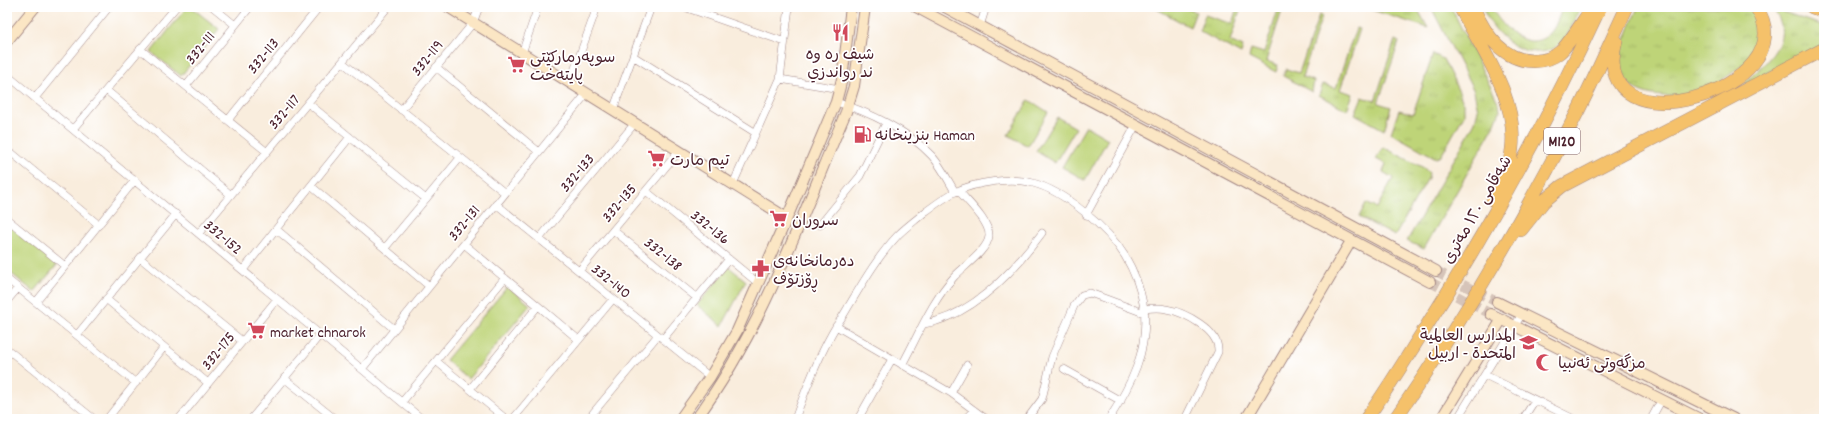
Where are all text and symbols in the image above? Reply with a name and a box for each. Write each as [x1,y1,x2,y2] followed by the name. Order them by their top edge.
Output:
[830,22,850,42] restaurant icon: شيف ره وه ند رواندزي
[180,27,222,70] street label: 332-111
[242,33,286,80] street label: 332-113
[406,35,450,82] street label: 332-119
[806,44,874,85] place label: شيف ره وه ند رواندزي
[530,47,615,88] place label: سوپەرمارکێتی پایتەخت
[507,55,527,75] supermarket icon: سوپەرمارکێتی پایتەخت
[263,90,307,135] street label: 332-117
[852,124,872,144] fuel station icon: بنزینخانە Haman
[875,125,975,148] place label: بنزینخانە Haman
[1544,128,1580,154] road number: M120
[555,149,601,198] street label: 332-133
[647,149,667,169] supermarket icon: تيم مارت
[670,150,730,173] place label: تيم مارت
[1438,152,1519,269] street label: شەقامی ١٢٠ مەتری
[597,179,643,228] street label: 332-135
[443,200,487,247] street label: 332-131
[685,205,734,251] street label: 332-136
[769,209,789,229] supermarket icon: سروران
[792,210,839,233] place label: سروران
[198,215,247,261] street label: 332-152
[638,232,687,278] street label: 332-138
[773,251,855,293] place label: دەرمانخانەی ڕۆزتۆف
[585,259,635,305] street label: 332-140
[750,259,770,279] pharmacy icon: دەرمانخانەی ڕۆزتۆف
[247,321,267,341] supermarket icon: market chnarok
[270,322,366,345] place label: market chnarok
[1420,325,1516,366] place label: المدارس العالمية المتحدة - اربيل
[196,327,242,376] street label: 332-175
[1519,333,1539,353] school or university icon: المدارس العالمية المتحدة - اربيل
[1535,352,1555,372] mosque icon: مزگەوتی ئەنبیا
[1558,353,1645,376] place label: مزگەوتی ئەنبیا

